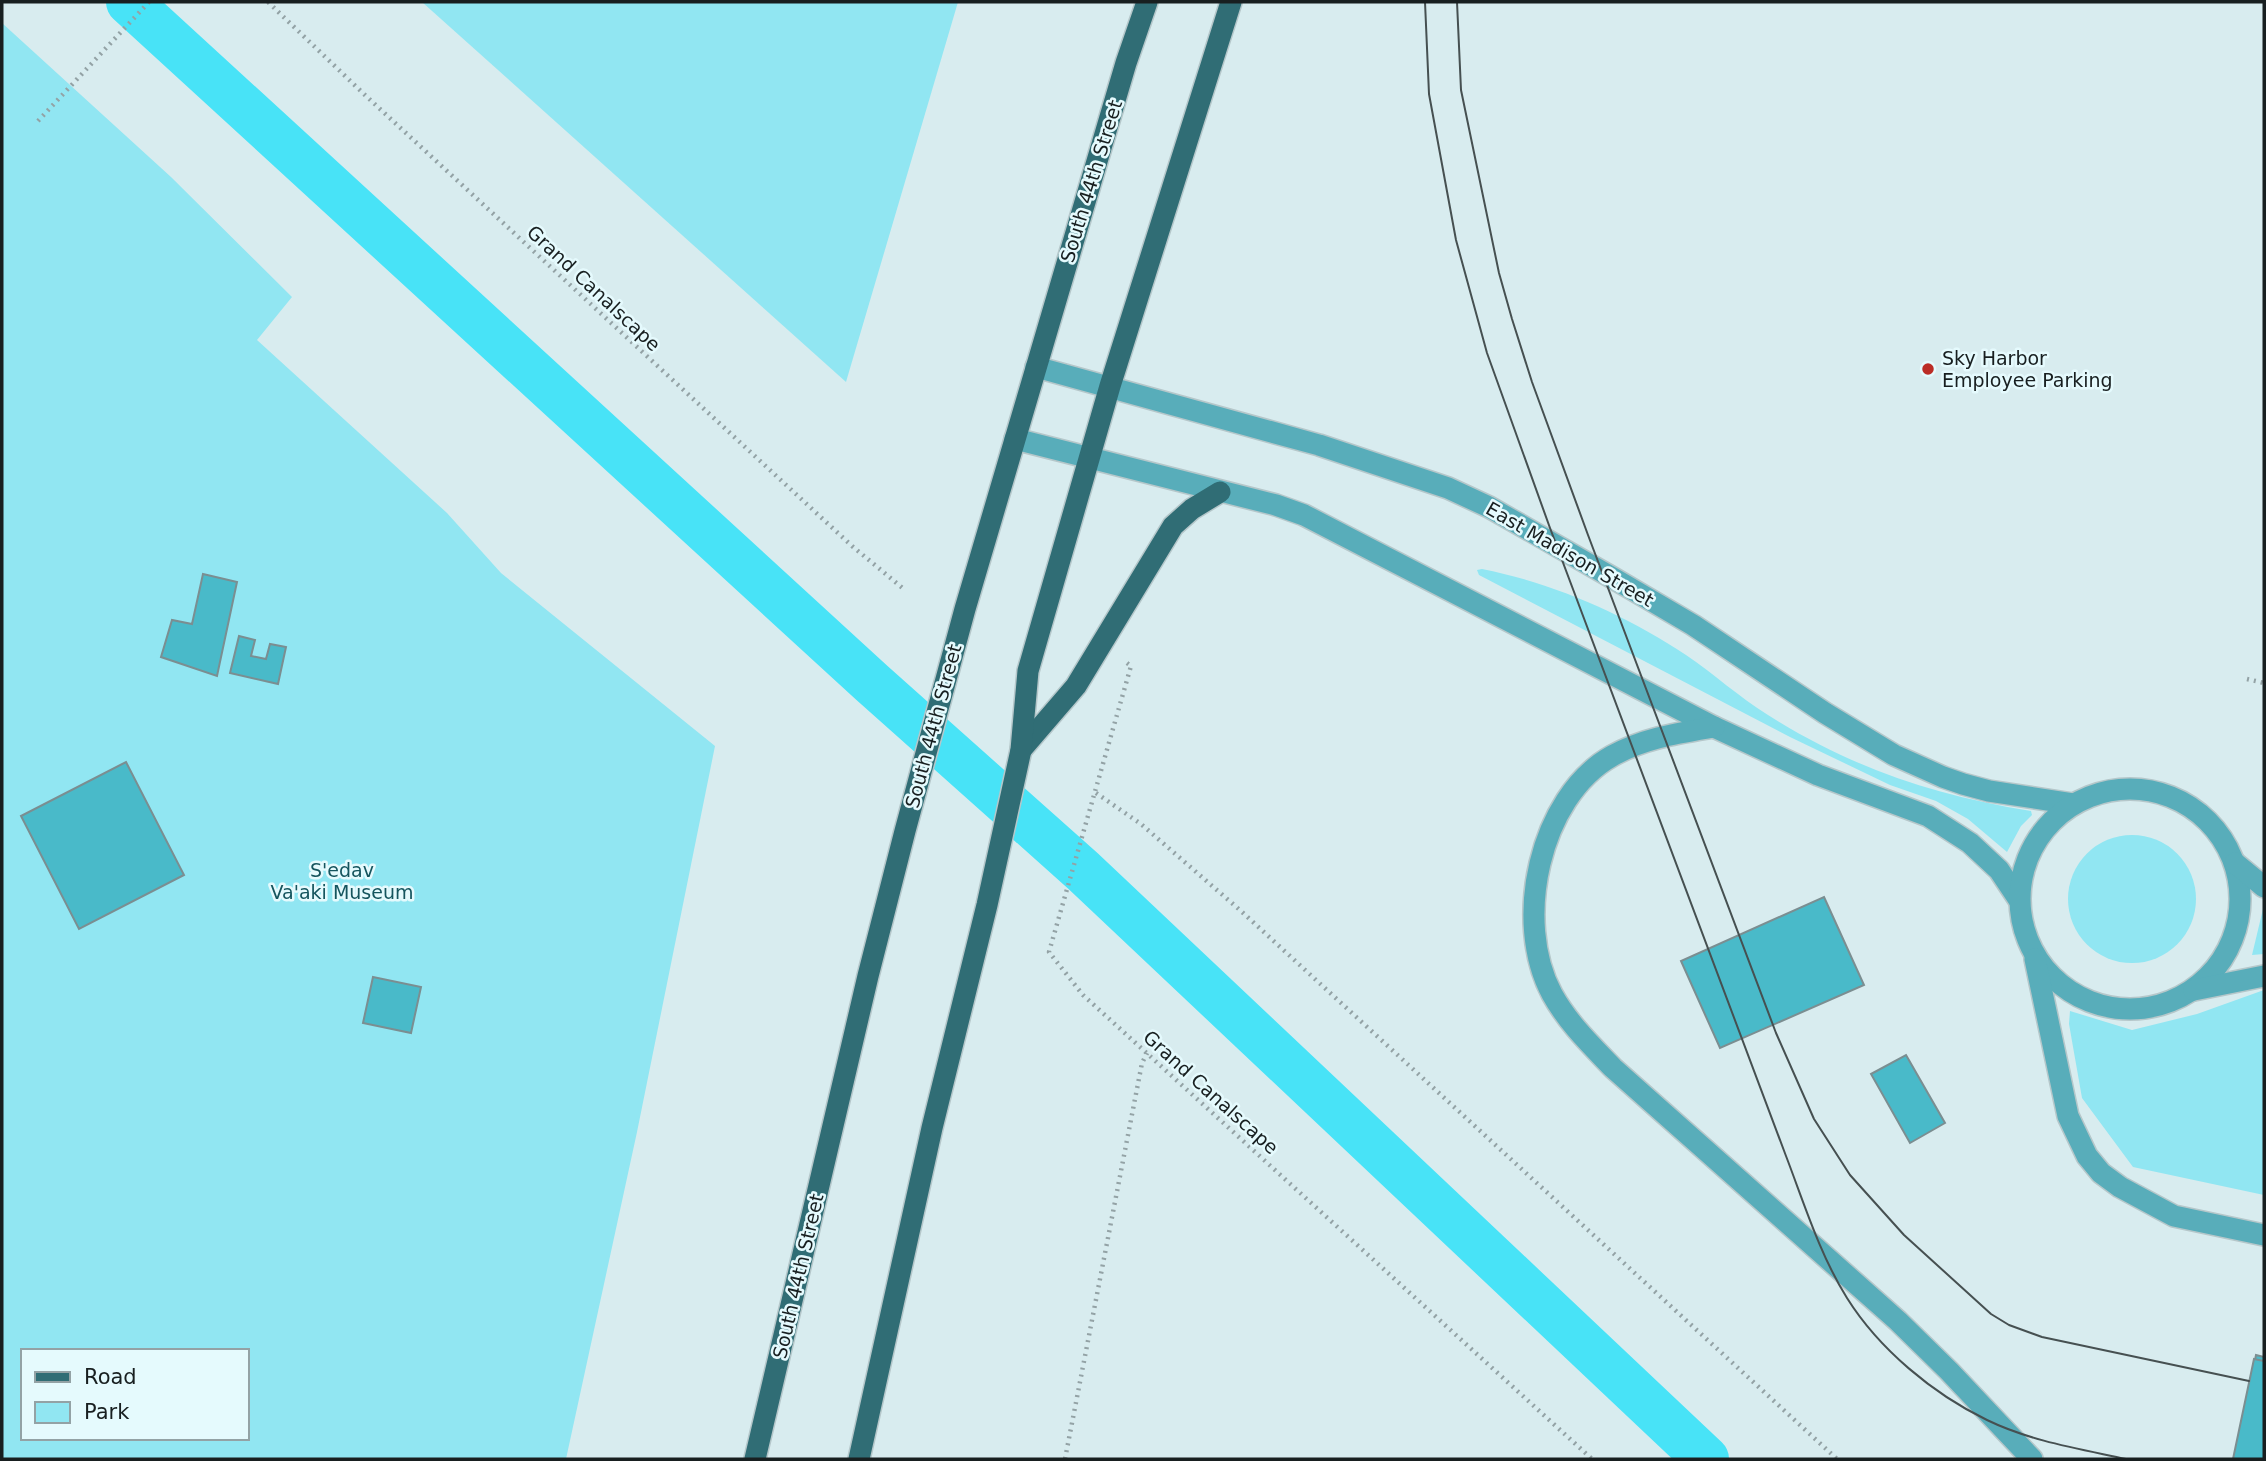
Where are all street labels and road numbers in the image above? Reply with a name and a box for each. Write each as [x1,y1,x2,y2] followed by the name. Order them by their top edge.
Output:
[1056,97,1126,265] street label: South 44th Street
[523,221,665,355] street label: Grand Canalscape
[1482,497,1658,611] street label: East Madison Street
[901,642,965,810] street label: South 44th Street
[1139,1026,1283,1158] street label: Grand Canalscape
[768,1191,828,1361] street label: South 44th Street

